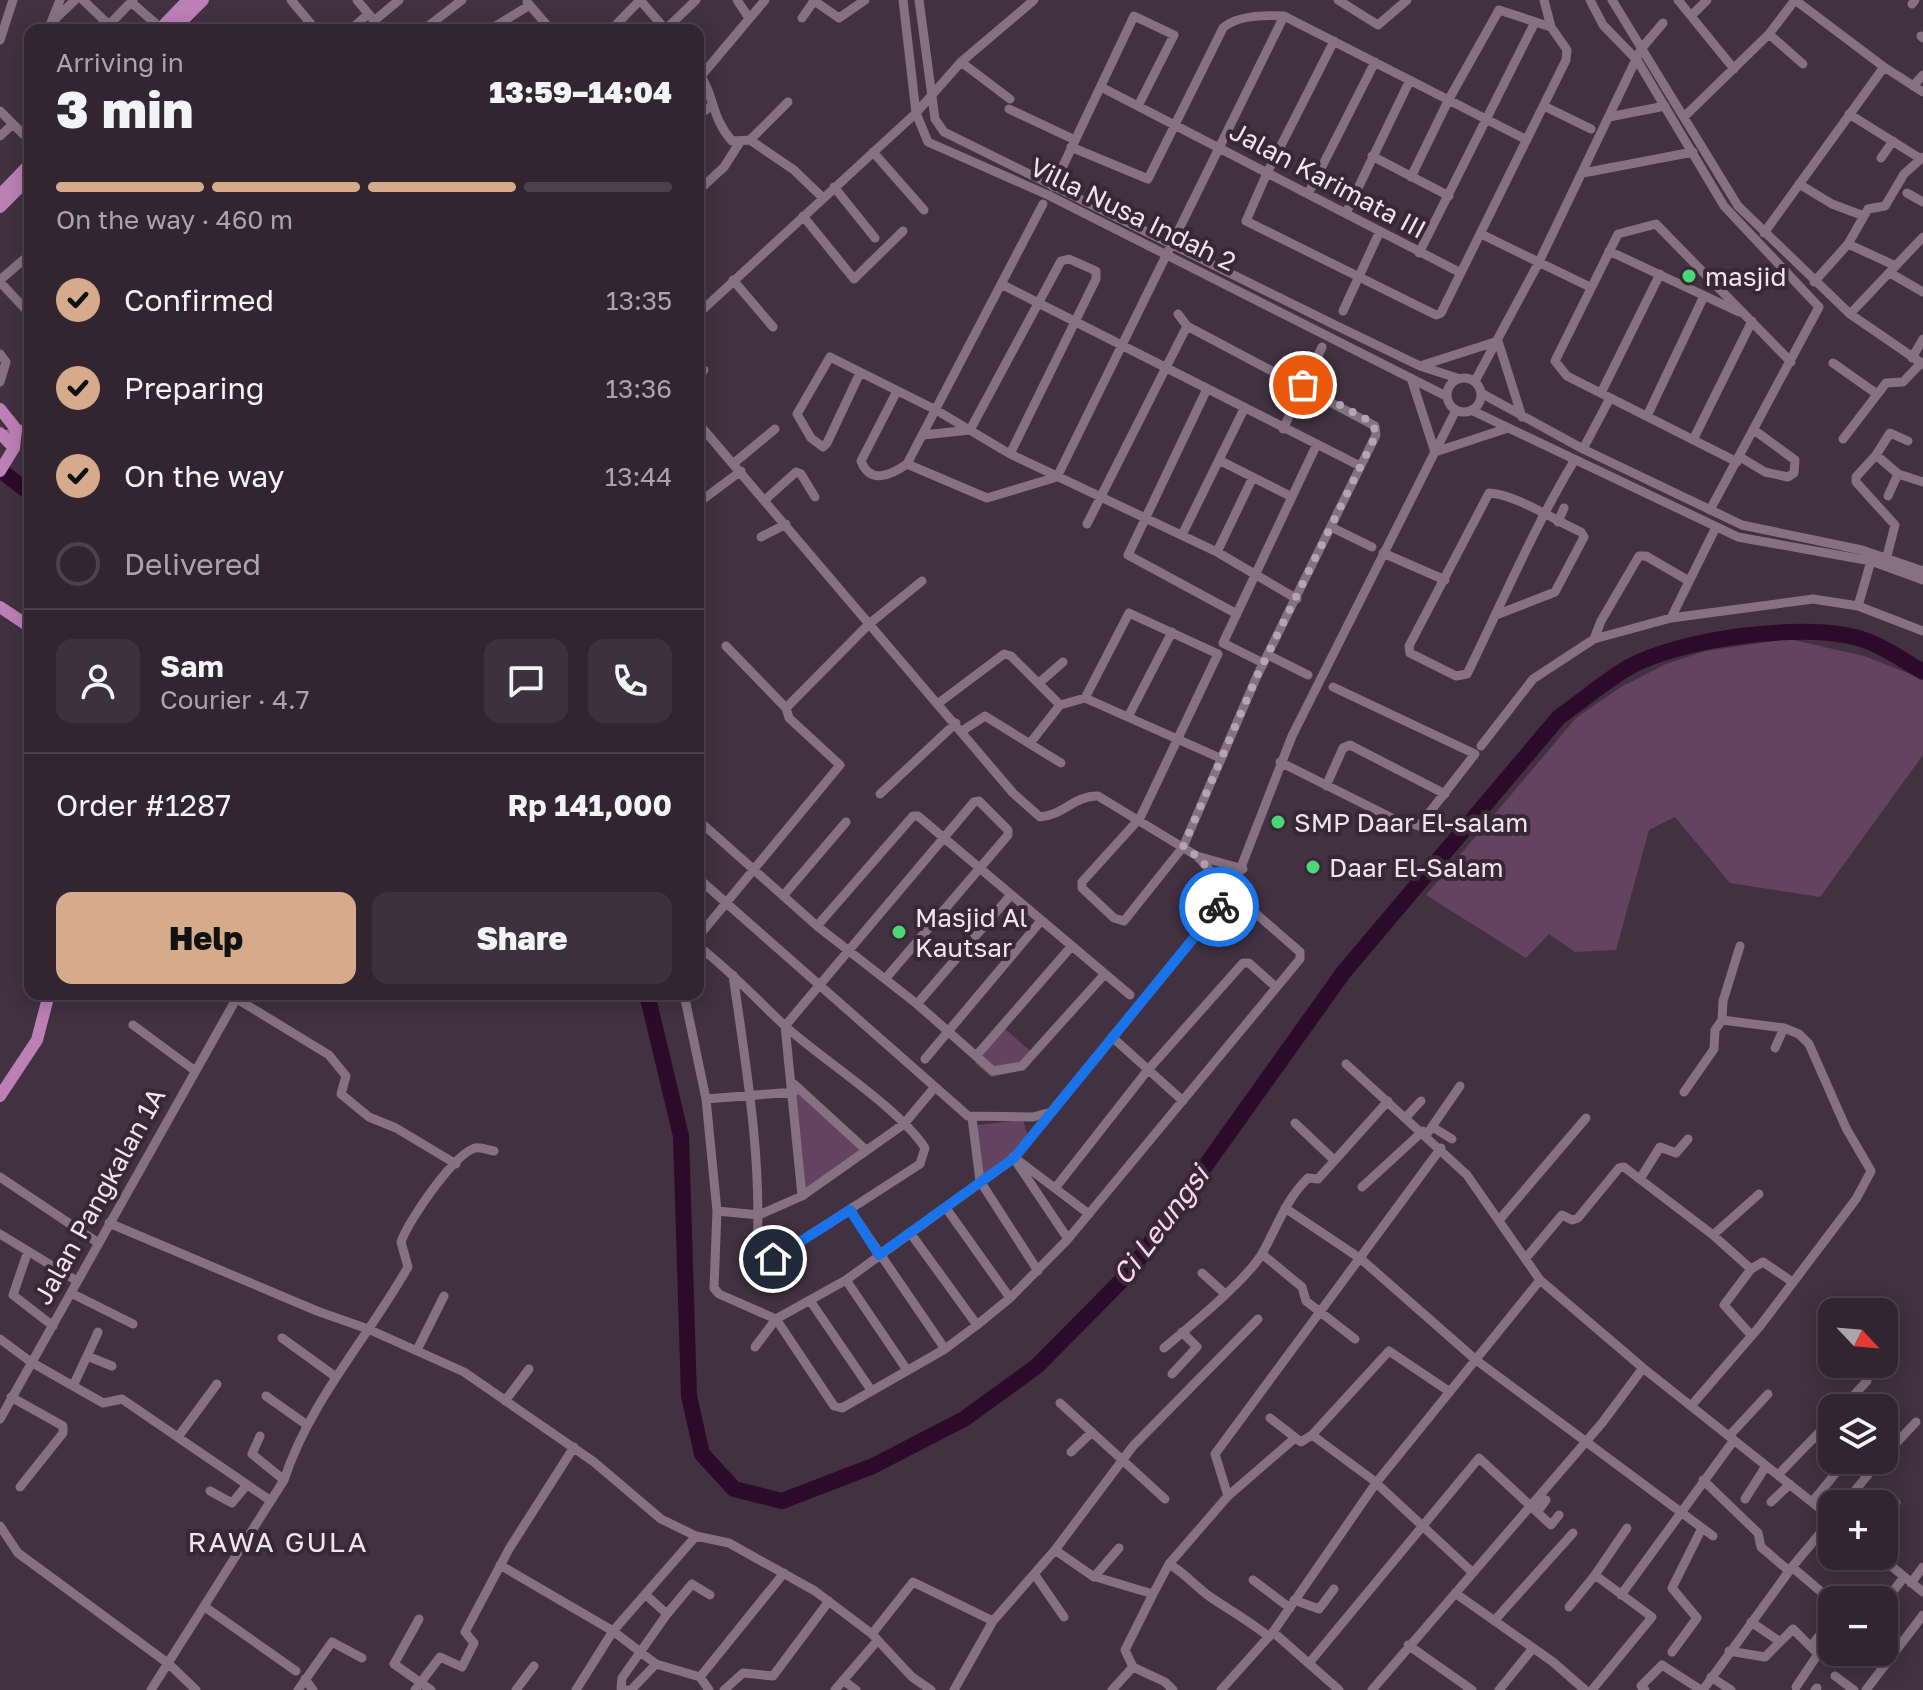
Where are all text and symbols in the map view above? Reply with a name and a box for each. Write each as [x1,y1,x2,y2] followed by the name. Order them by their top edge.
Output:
[56,47,184,78] text: Arriving in
[489,74,672,110] text: 13:59–14:04
[56,77,193,139] text: 3 min
[1225,115,1431,245] street label: Jalan Karimata III
[1025,151,1241,277] street label: Villa Nusa Indah 2
[56,204,293,235] text: On the way · 460 m
[1705,261,1786,292] place label: masjid
[1680,267,1698,285] marker: masjid
[56,278,100,322] icon: check
[124,282,274,318] text: Confirmed
[606,285,672,316] text: 13:35
[1269,351,1337,419] pin
[1281,363,1325,407] icon: bag
[56,366,100,410] icon: check
[124,370,265,406] text: Preparing
[605,373,672,404] text: 13:36
[56,454,100,498] icon: check
[124,458,284,494] text: On the way
[605,461,672,492] text: 13:44
[124,546,261,582] text: Delivered
[56,639,140,723] button: person
[484,639,568,723] button: chat
[588,639,672,723] button: phone
[160,648,224,684] text: Sam
[160,684,310,715] text: Courier · 4.7
[56,787,231,823] text: Order #1287
[507,787,672,823] text: Rp 141,000
[1294,807,1528,838] place label: SMP Daar El-salam
[1269,813,1287,831] marker: SMP Daar El-salam
[1329,852,1504,883] place label: Daar El-Salam
[1304,858,1322,876] marker: Daar El-Salam
[1179,867,1259,947] courier
[1197,885,1241,929] icon: bike
[56,892,356,984] button: Help
[372,892,672,984] button: Share
[915,902,1027,963] place label: Masjid Al Kautsar
[890,923,908,941] marker: Masjid Al Kautsar
[27,1082,171,1310] street label: Jalan Pangkalan 1A
[1105,1157,1217,1291] water label: Ci Leungsi
[739,1225,807,1293] pin
[751,1237,795,1281] icon: home
[1818,1298,1898,1378] north arrow
[1818,1298,1898,1666] map controls
[1818,1394,1898,1474] button: layers
[1818,1490,1898,1570] button: +
[188,1525,368,1558] district label: RAWA GULA
[1818,1586,1898,1666] button: −

